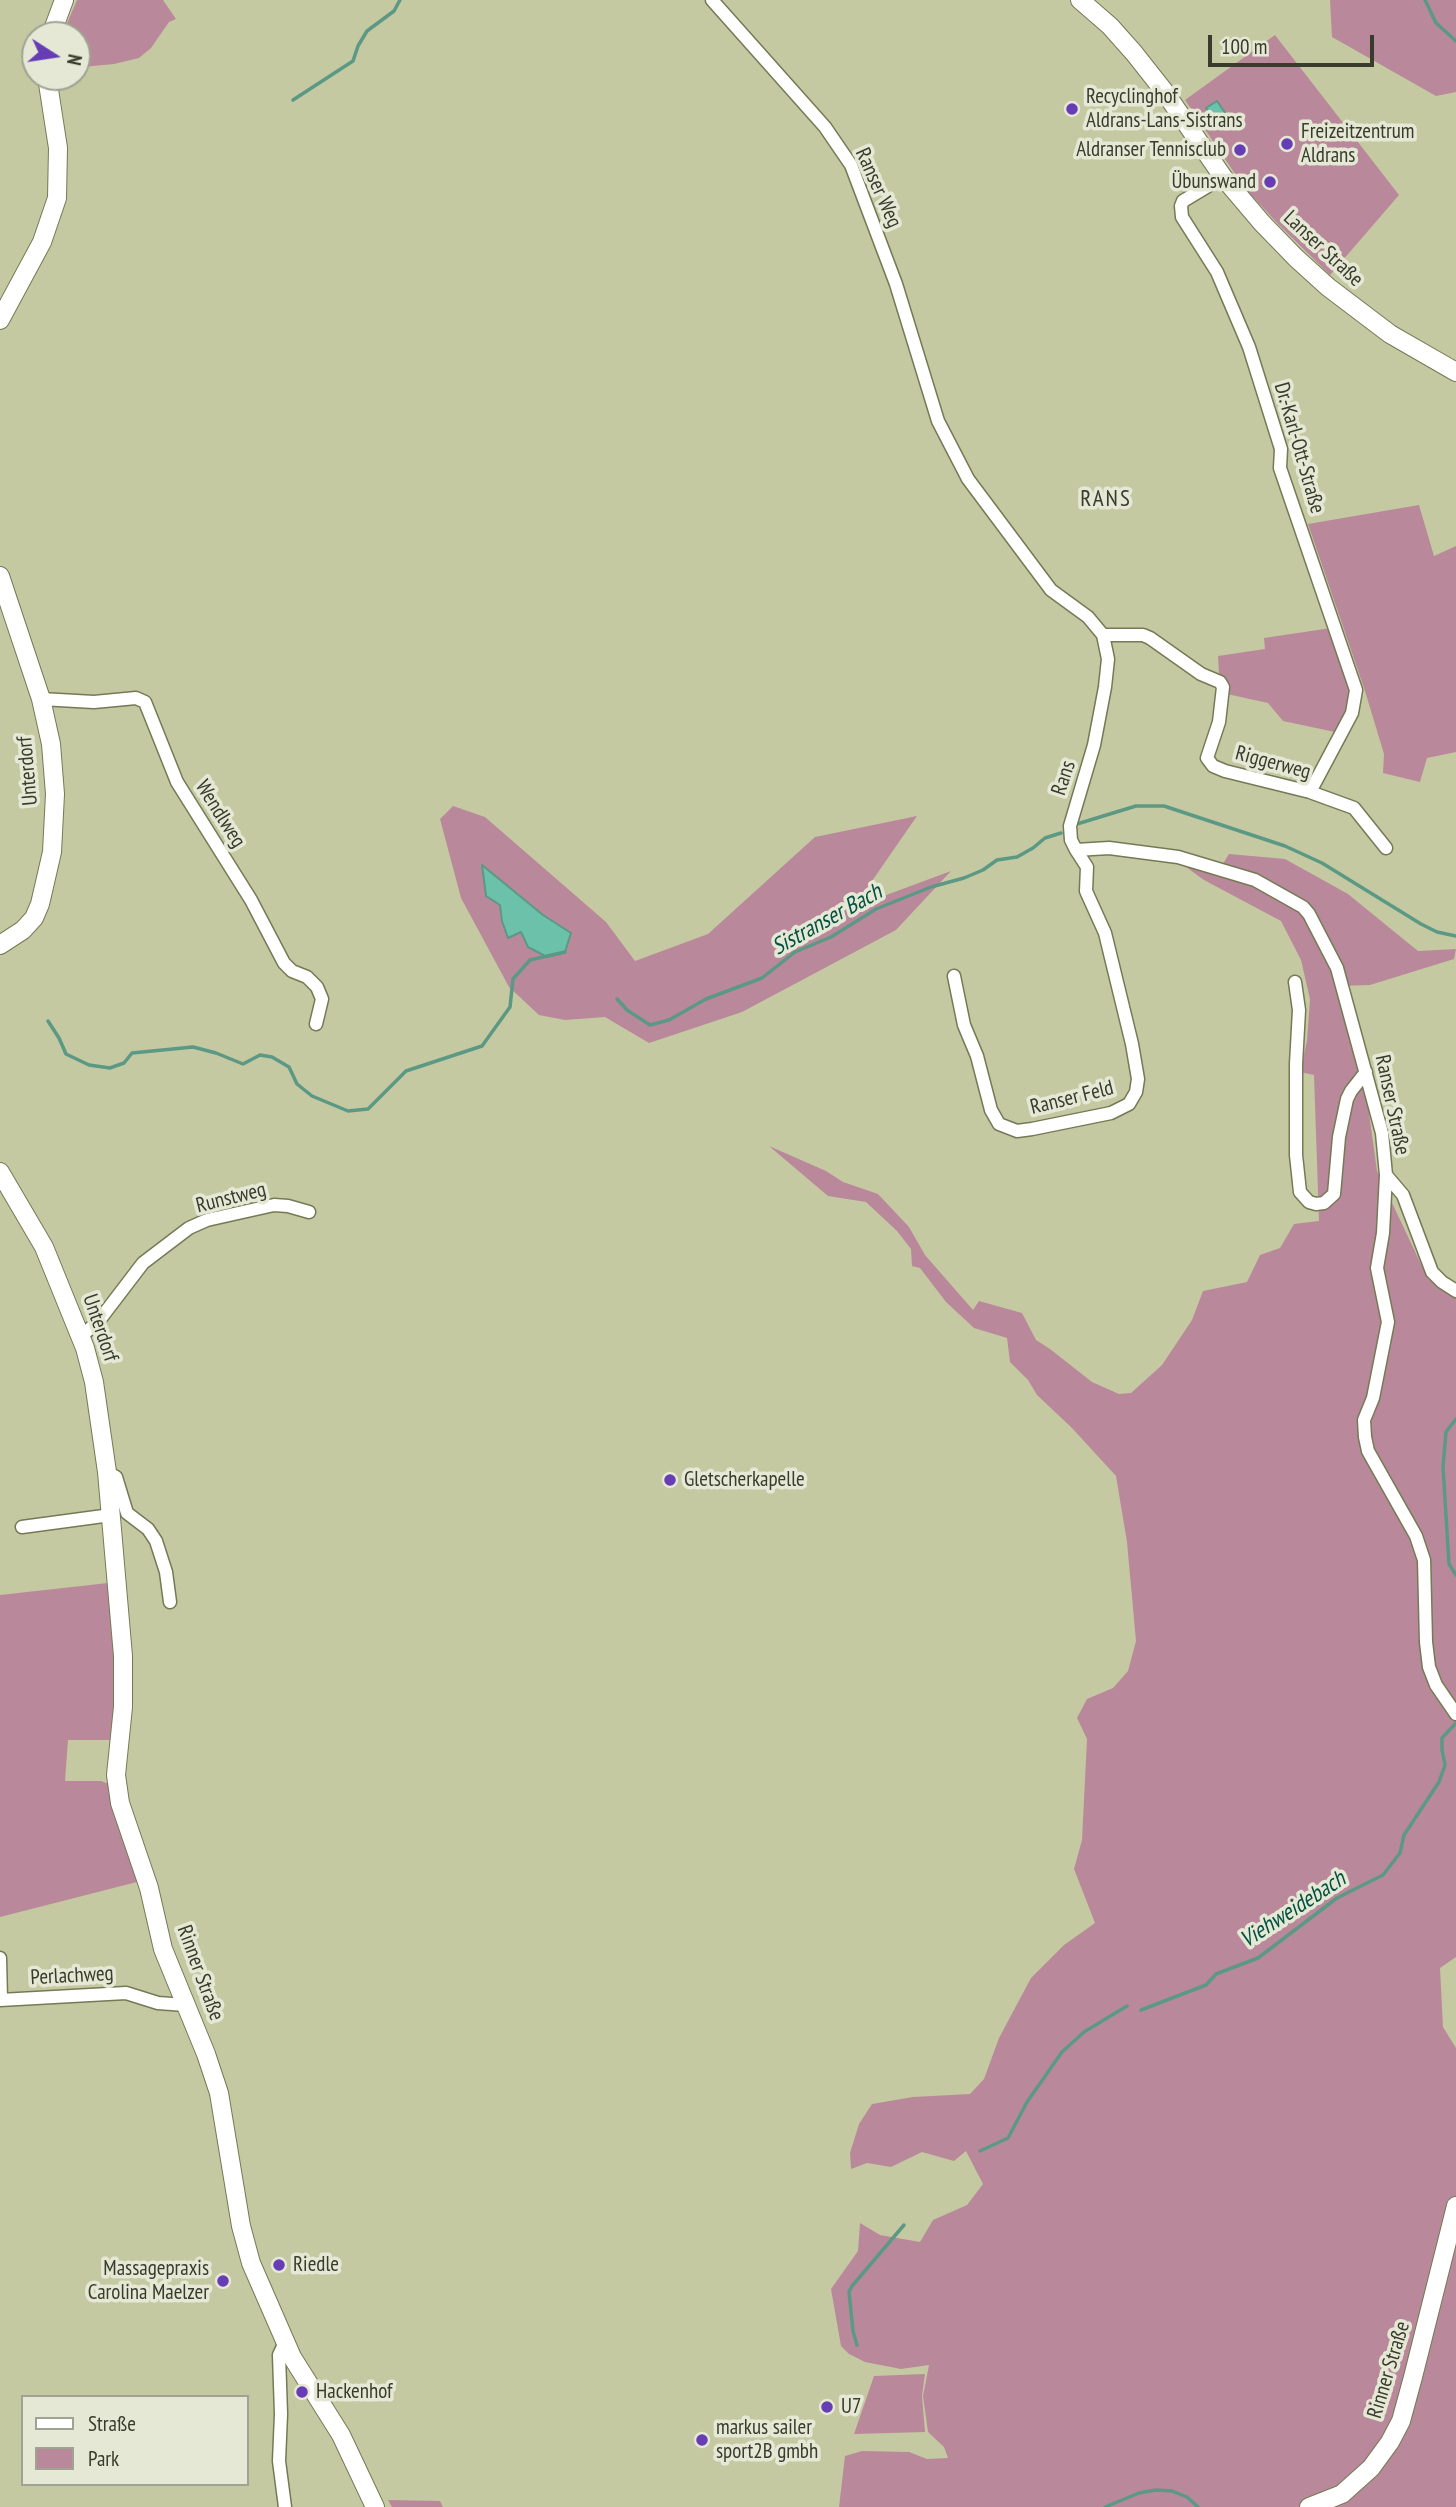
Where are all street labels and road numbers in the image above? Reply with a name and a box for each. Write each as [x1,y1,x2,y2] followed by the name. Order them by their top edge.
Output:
[849,144,907,232] street label: Ranser Weg
[1278,206,1368,292] street label: Lanser Straße
[1268,380,1330,516] street label: Dr.-Karl-Ott-Straße
[12,735,44,807] street label: Unterdorf
[1233,741,1313,785] street label: Riggerweg
[1047,758,1081,798] street label: Rans
[189,776,251,852] street label: Wendlweg
[1369,1053,1415,1157] street label: Ranser Straße
[1028,1075,1116,1121] street label: Ranser Feld
[193,1177,269,1219] street label: Runstweg
[77,1291,123,1365] street label: Unterdorf
[171,1922,229,2024] street label: Rinner Straße
[30,1961,114,1991] street label: Perlachweg
[1362,2319,1416,2421] street label: Rinner Straße

